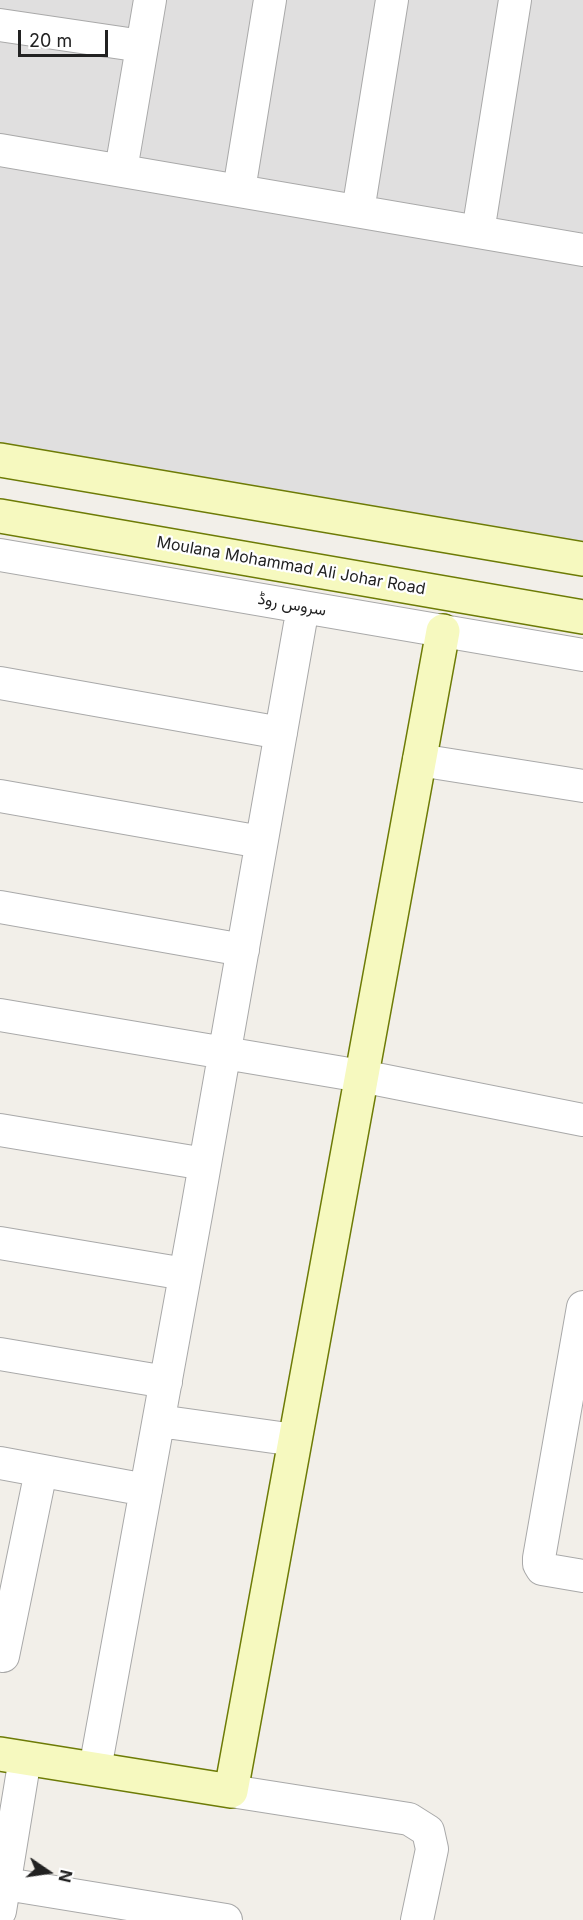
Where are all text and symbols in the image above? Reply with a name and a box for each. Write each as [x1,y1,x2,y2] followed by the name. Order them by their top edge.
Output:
[21,18,111,56] scale bar
[29,30,72,51] text: 20 m
[155,533,427,599] street label: Moulana Mohammad Ali Johar Road
[256,590,328,620] street label: سروس روڈ
[18,1842,78,1902] north arrow
[54,1868,77,1884] text: N

